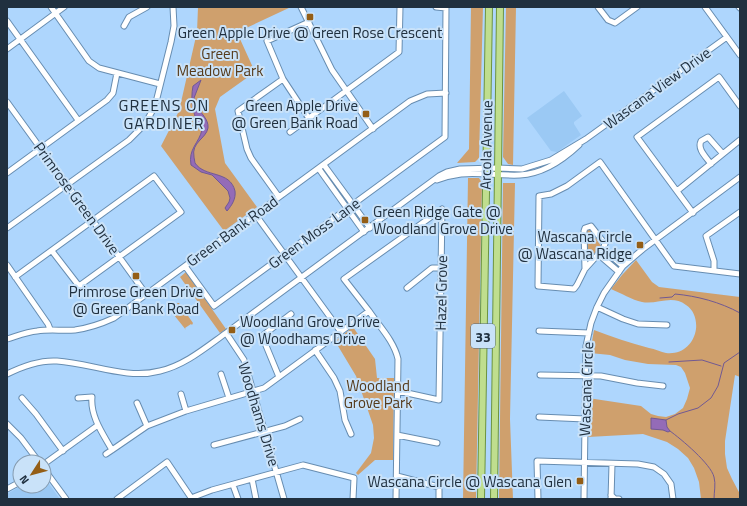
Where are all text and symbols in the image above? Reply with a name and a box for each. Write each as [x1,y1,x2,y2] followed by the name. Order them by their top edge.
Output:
[305,12,315,22] marker: Green Apple Drive @ Green Rose Crescent
[178,21,443,44] place label: Green Apple Drive @ Green Rose Crescent
[599,41,715,135] street label: Wascana View Drive
[177,42,263,82] park label: Green Meadow Park
[119,93,209,135] district label: GREENS ON GARDINER
[231,94,358,134] place label: Green Apple Drive @ Green Bank Road
[474,100,498,190] street label: Arcola Avenue
[361,109,371,119] marker: Green Apple Drive @ Green Bank Road
[28,137,126,259] street label: Primrose Green Drive
[181,190,283,272] street label: Green Bank Road
[263,192,365,274] street label: Green Moss Lane
[373,200,513,240] place label: Green Ridge Gate @ Woodland Grove Drive
[360,215,370,225] marker: Green Ridge Gate @ Woodland Grove Drive
[518,225,632,265] place label: Wascana Circle @ Wascana Ridge
[635,240,645,250] marker: Wascana Circle @ Wascana Ridge
[429,255,453,331] street label: Hazel Grove
[131,271,141,281] marker: Primrose Green Drive @ Green Bank Road
[69,280,203,320] place label: Primrose Green Drive @ Green Bank Road
[240,310,380,350] place label: Woodland Grove Drive @ Woodhams Drive
[471,324,495,348] road number: 33
[227,325,237,335] marker: Woodland Grove Drive @ Woodhams Drive
[573,341,599,437] street label: Wascana Circle
[232,359,286,469] street label: Woodhams Drive
[344,374,412,414] park label: Woodland Grove Park
[12,454,52,494] north arrow
[367,470,572,493] place label: Wascana Circle @ Wascana Glen
[15,472,33,488] text: N
[575,476,585,486] marker: Wascana Circle @ Wascana Glen

